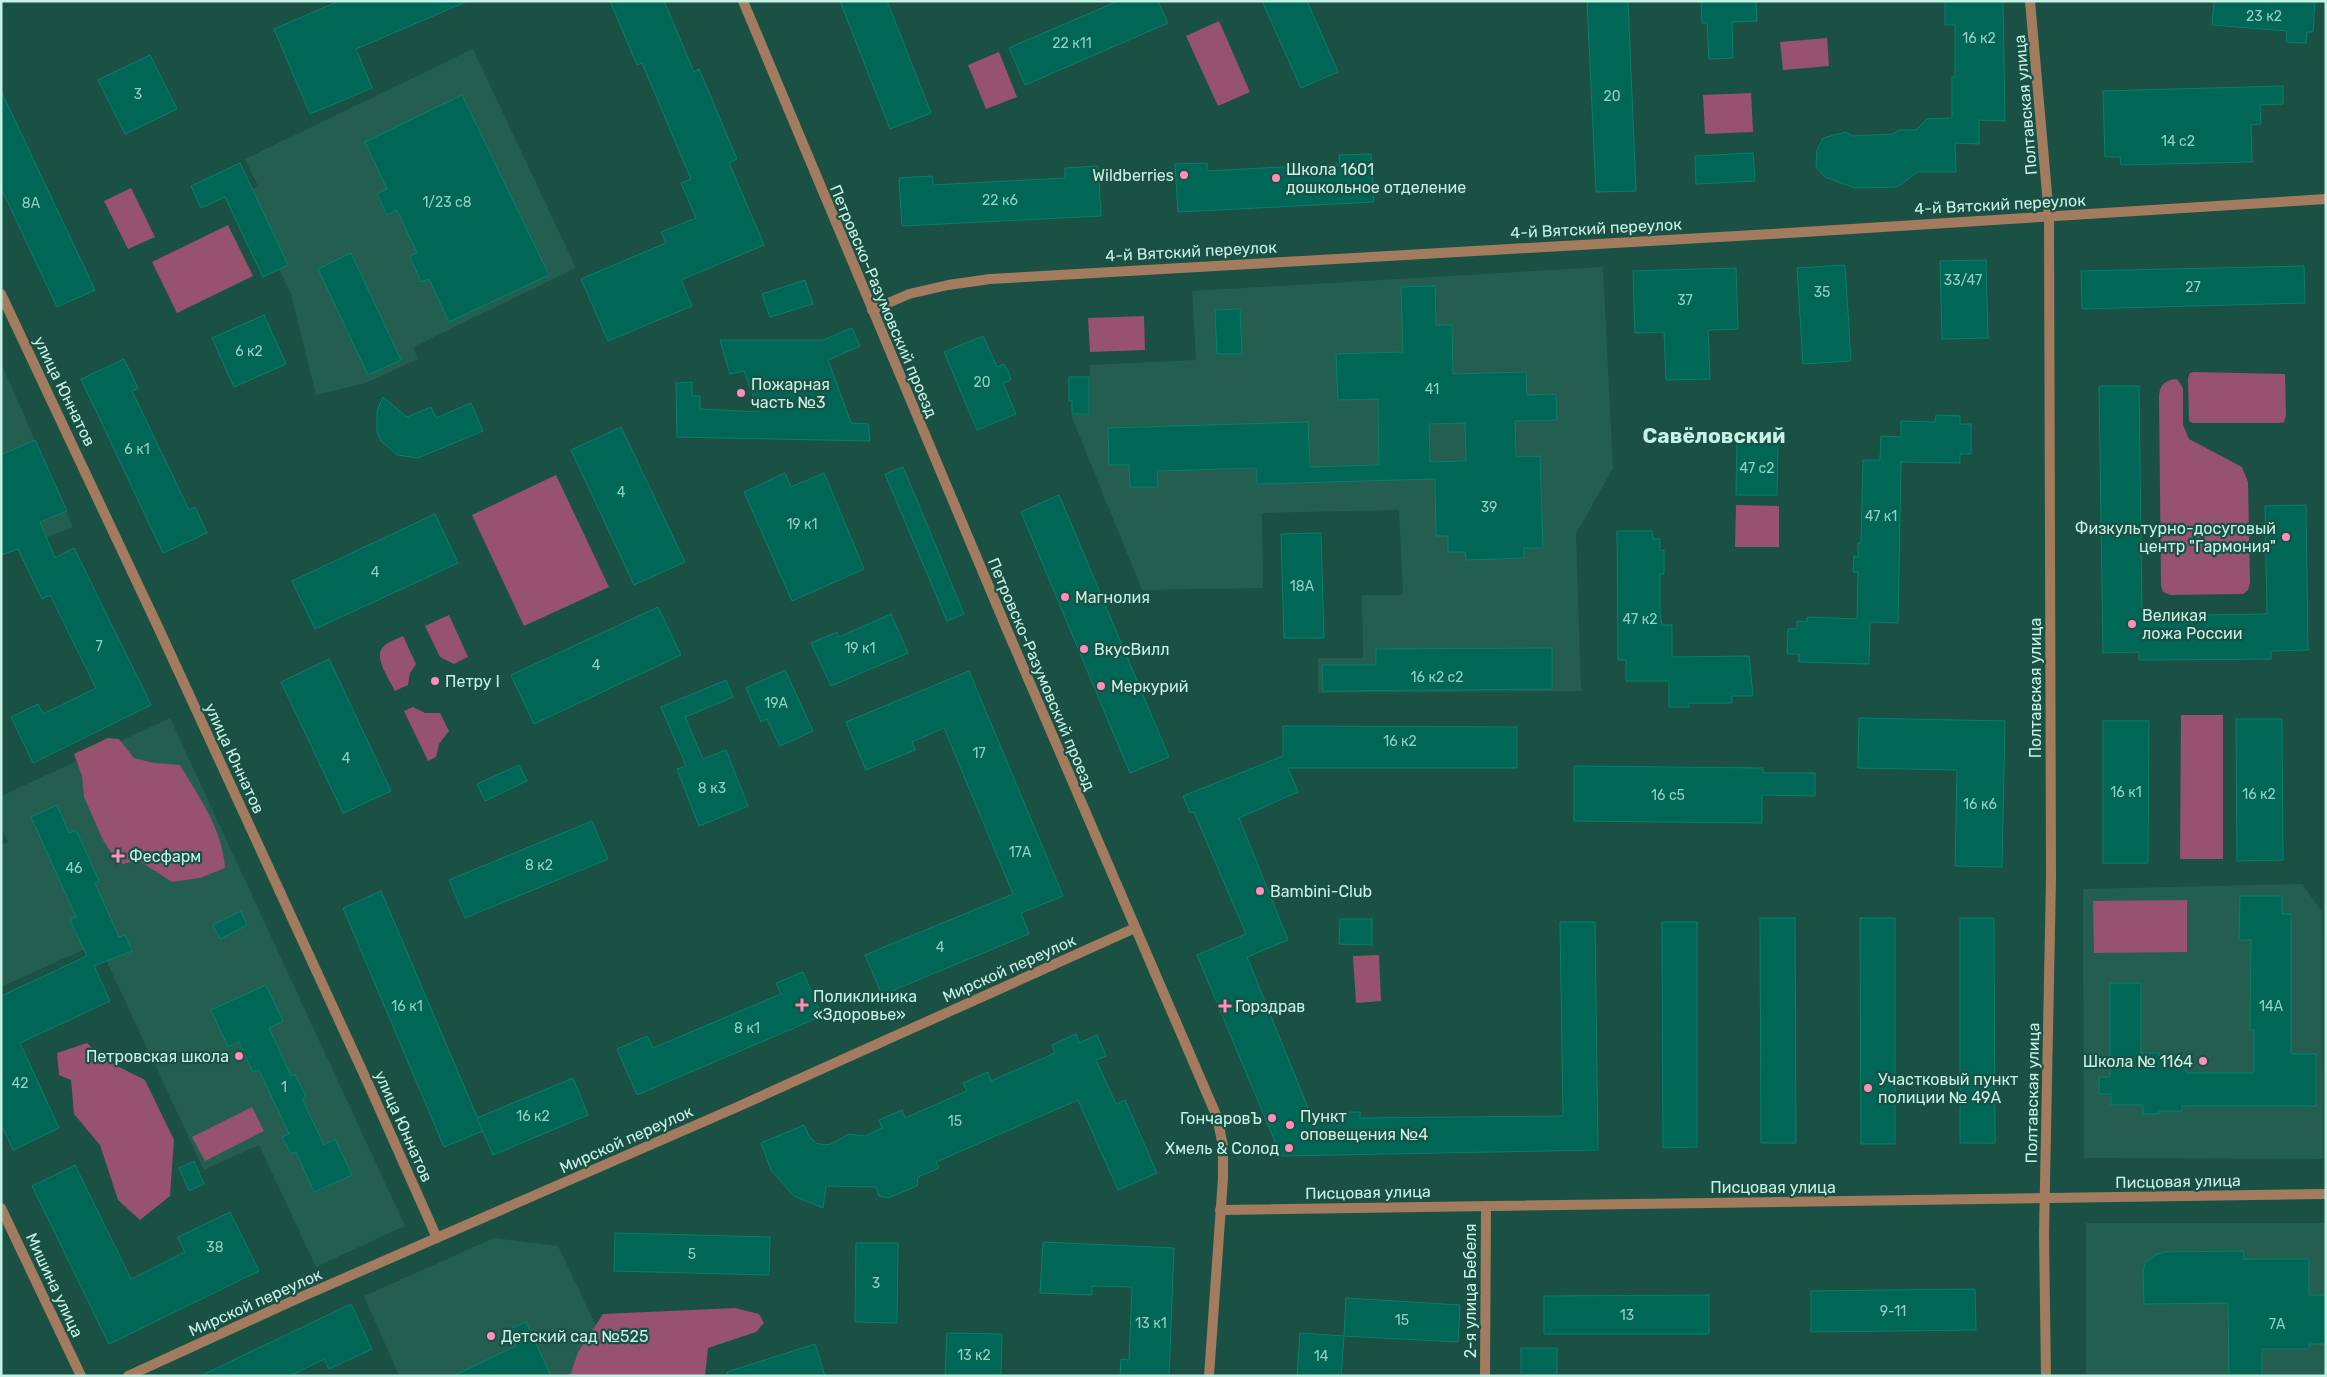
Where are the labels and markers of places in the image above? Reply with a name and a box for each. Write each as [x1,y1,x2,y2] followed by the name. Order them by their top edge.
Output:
[1286,160,1466,197] place label: Школа 1601 дошкольное отделение
[1092,166,1174,185] place label: Wildberries
[1178,169,1190,181] marker: Wildberries
[1270,172,1282,184] marker: Школа 1601 дошкольное отделение
[751,375,830,412] place label: Пожарная часть №3
[735,387,747,399] marker: Пожарная часть №3
[2075,519,2276,556] place label: Физкультурно-досуговый центр "Гармония"
[2280,531,2292,543] marker: Физкультурно-досуговый центр "Гармония"
[1075,588,1150,607] place label: Магнолия
[1059,591,1071,603] marker: Магнолия
[2142,606,2243,643] place label: Великая ложа России
[2126,618,2138,630] marker: Великая ложа России
[1094,640,1170,659] place label: ВкусВилл
[1078,643,1090,655] marker: ВкусВилл
[445,672,500,691] place label: Петру I
[429,675,441,687] marker: Петру I
[1111,677,1189,696] place label: Меркурий
[1095,680,1107,692] marker: Меркурий
[129,847,201,866] place label: Фесфарм
[111,849,125,863] marker: Фесфарм
[1270,882,1372,901] place label: Bambini-Club
[1254,885,1266,897] marker: Bambini-Club
[813,987,917,1024] place label: Поликлиника «Здоровье»
[1235,997,1305,1016] place label: Горздрав
[795,998,809,1012] marker: Поликлиника «Здоровье»
[1219,1000,1231,1012] marker: Горздрав
[86,1047,229,1066] place label: Петровская школа
[233,1050,245,1062] marker: Петровская школа
[2083,1052,2193,1071] place label: Школа № 1164
[2197,1055,2209,1067] marker: Школа № 1164
[1878,1070,2018,1107] place label: Участковый пункт полиции № 49А
[1862,1082,1874,1094] marker: Участковый пункт полиции № 49А
[1300,1107,1428,1144] place label: Пункт оповещения №4
[1180,1109,1262,1128] place label: ГончаровЪ
[1266,1112,1278,1124] marker: ГончаровЪ
[1284,1119,1296,1131] marker: Пункт оповещения №4
[1165,1139,1279,1158] place label: Хмель & Солод
[1283,1142,1295,1154] marker: Хмель & Солод
[501,1327,648,1346] place label: Детский сад №525
[485,1330,497,1342] marker: Детский сад №525

